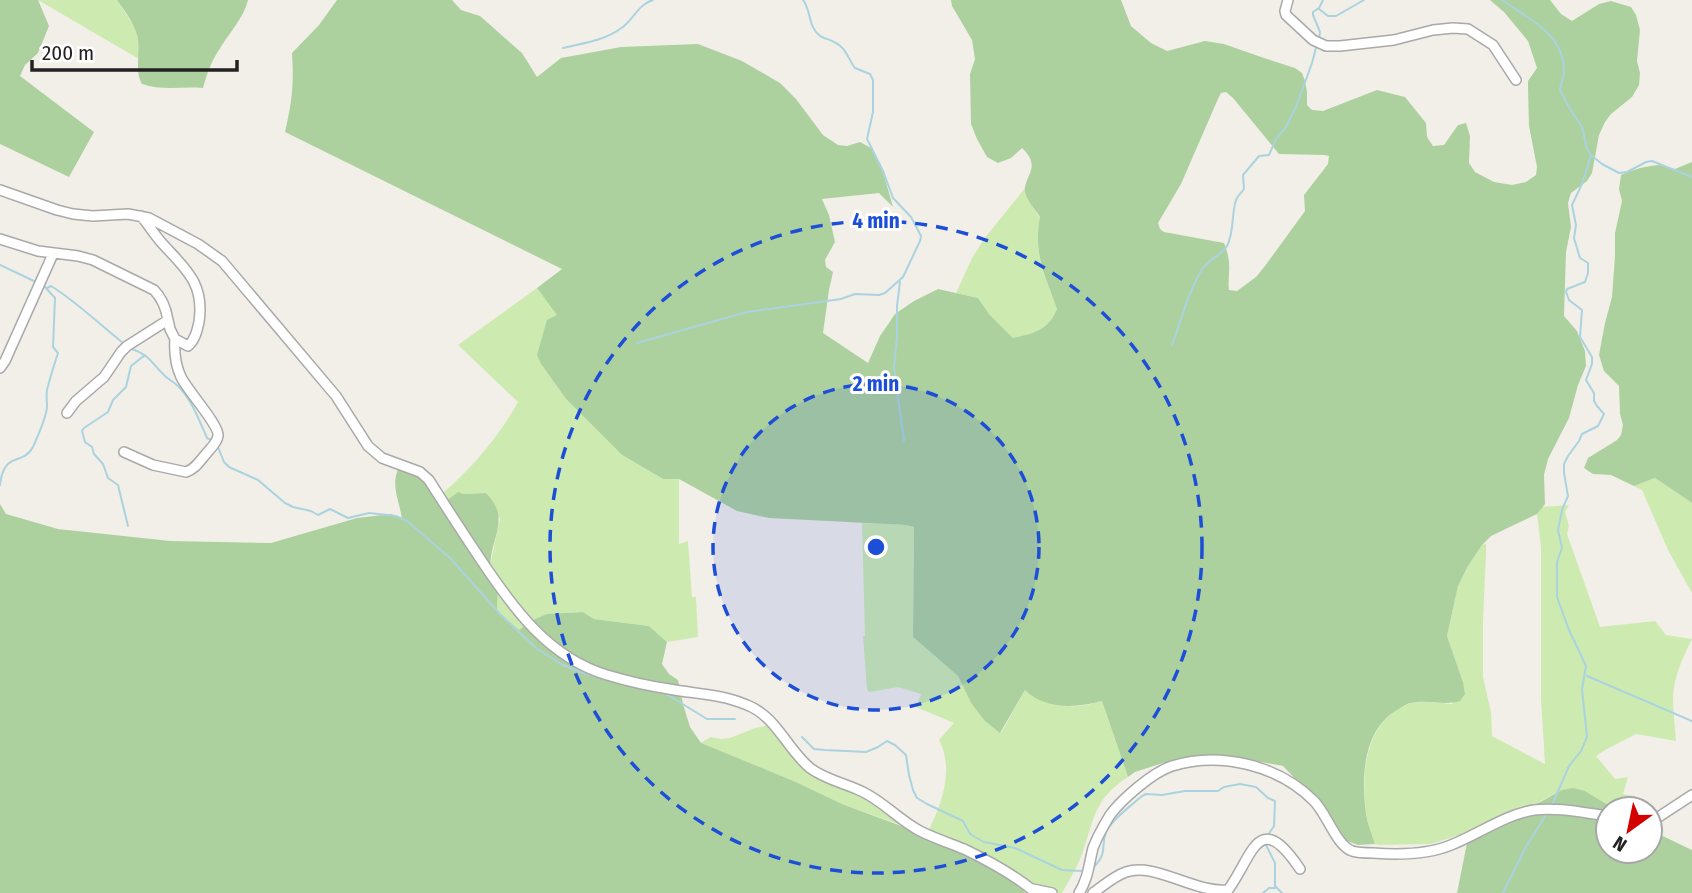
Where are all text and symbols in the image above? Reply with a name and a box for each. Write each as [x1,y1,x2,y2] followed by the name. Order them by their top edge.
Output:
[32,28,236,72] scale bar
[42,40,94,66] text: 200 m
[852,208,900,234] text: 4 min
[852,371,899,397] text: 2 min
[864,535,888,559] centre of rings
[1594,795,1664,865] north arrow
[1609,831,1631,857] text: N

